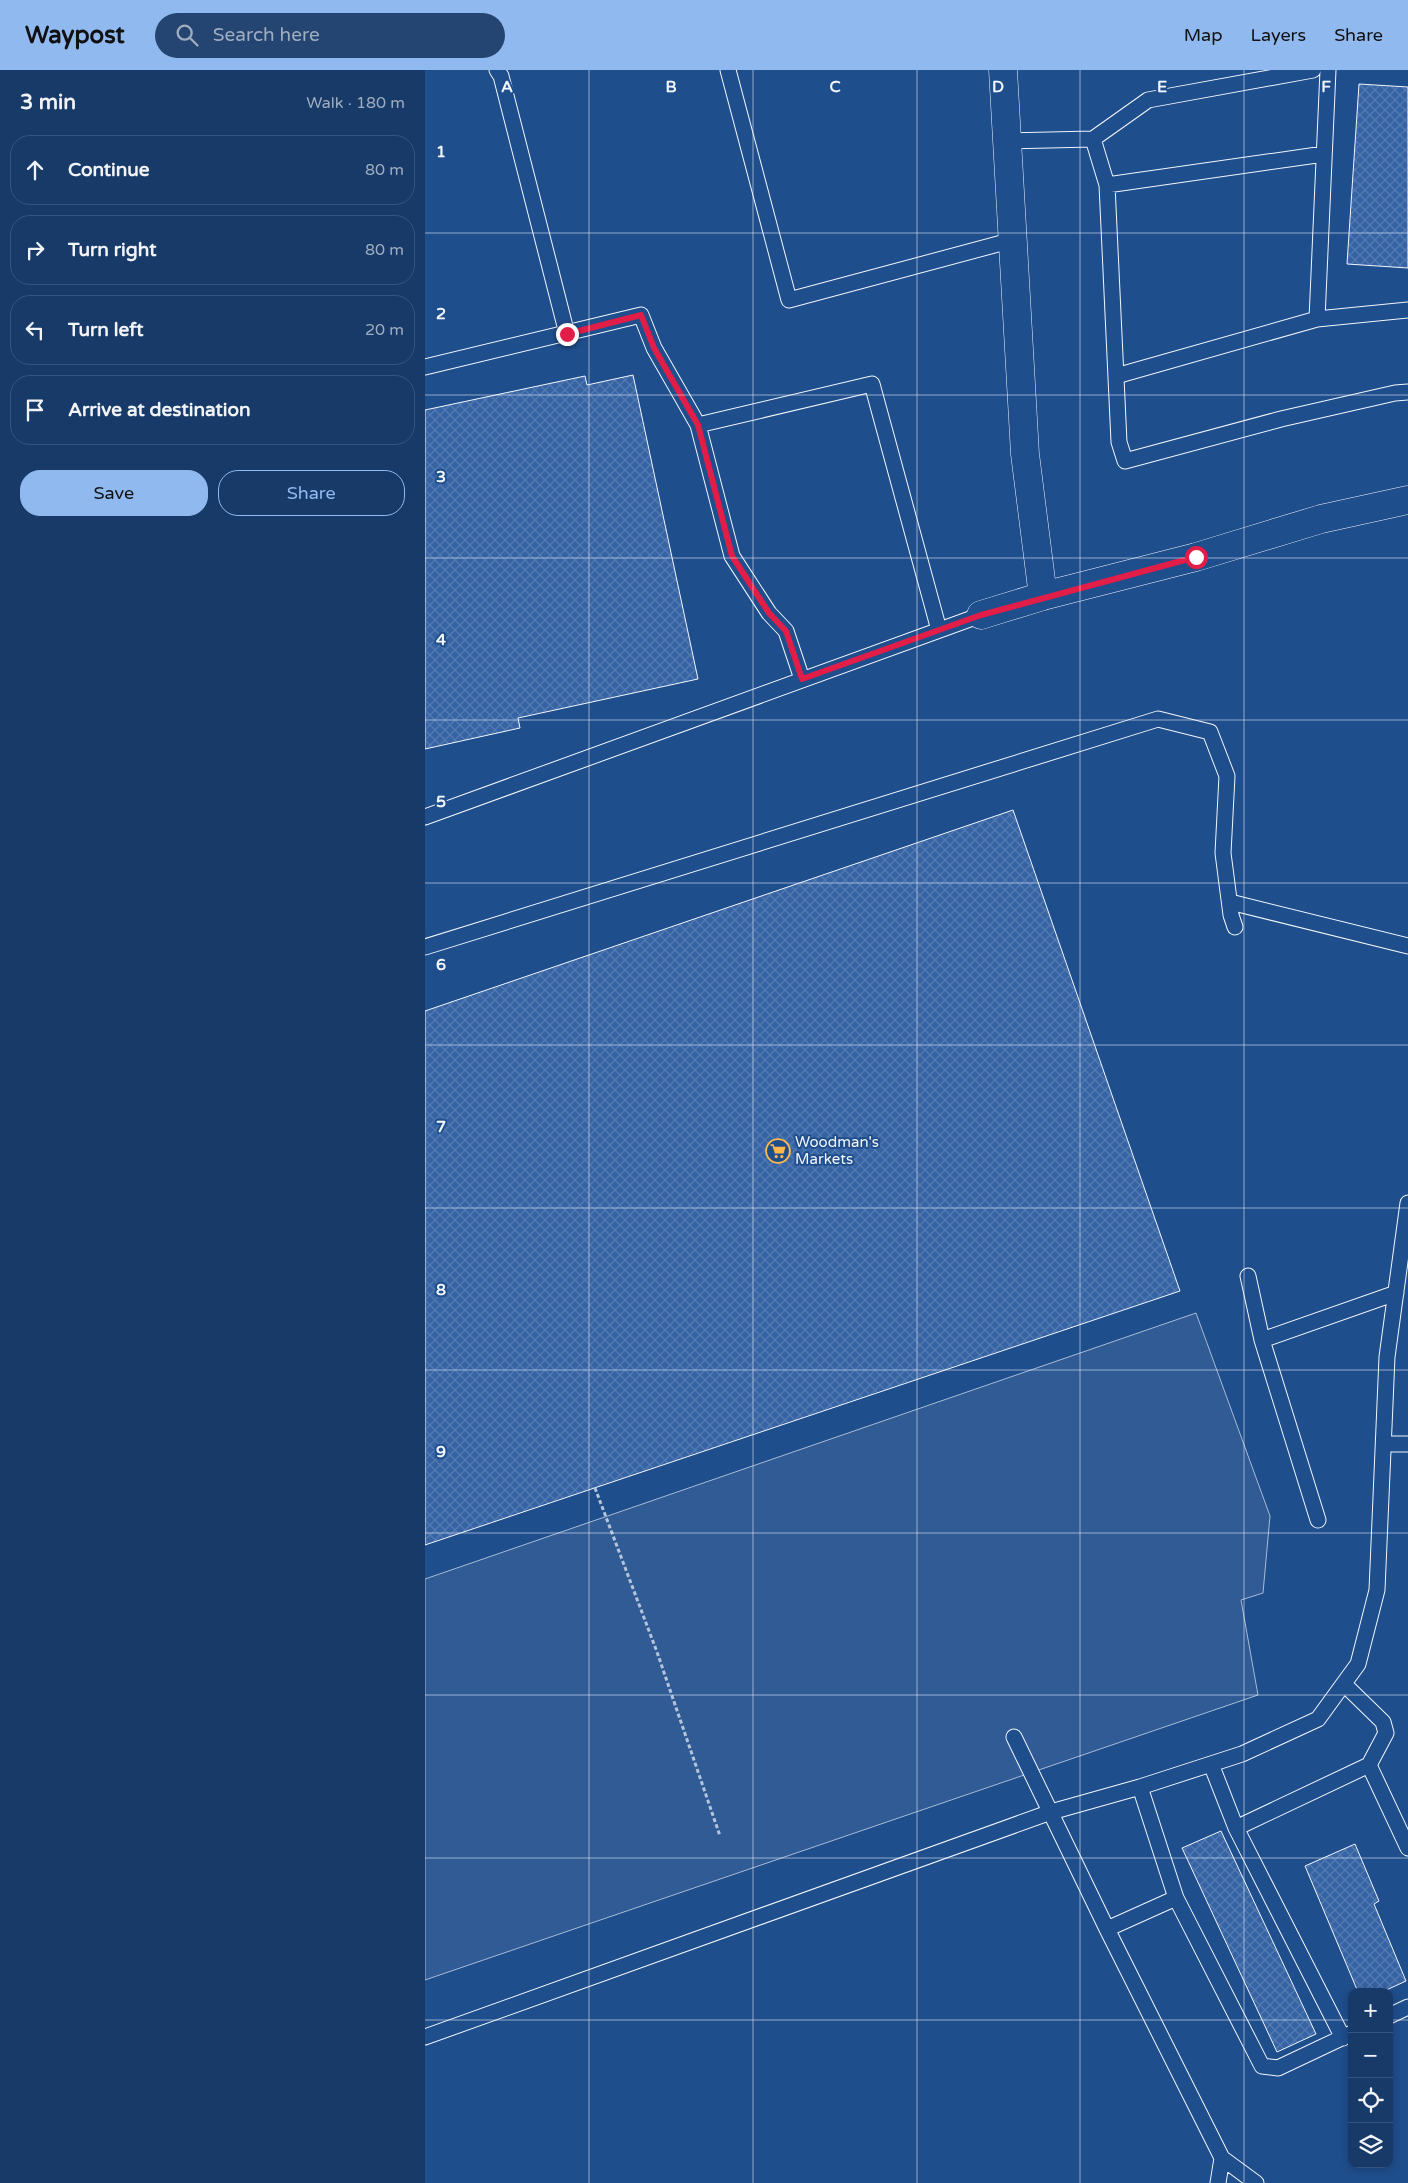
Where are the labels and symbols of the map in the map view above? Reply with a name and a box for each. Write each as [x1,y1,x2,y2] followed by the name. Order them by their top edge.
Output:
[501,77,513,97] text: A
[665,77,677,97] text: B
[829,77,841,97] text: C
[992,77,1004,97] text: D
[1157,77,1167,97] text: E
[1321,77,1331,97] text: F
[436,142,446,162] text: 1
[436,304,446,324] text: 2
[556,323,579,346] route end
[436,467,446,487] text: 3
[1185,546,1208,569] route start
[436,630,446,650] text: 4
[436,792,446,812] text: 5
[436,955,446,975] text: 6
[436,1117,446,1137] text: 7
[795,1133,879,1168] place label: Woodman's Markets
[765,1138,791,1164] supermarket icon: Woodman's Markets
[436,1280,446,1300] text: 8
[436,1442,446,1462] text: 9

